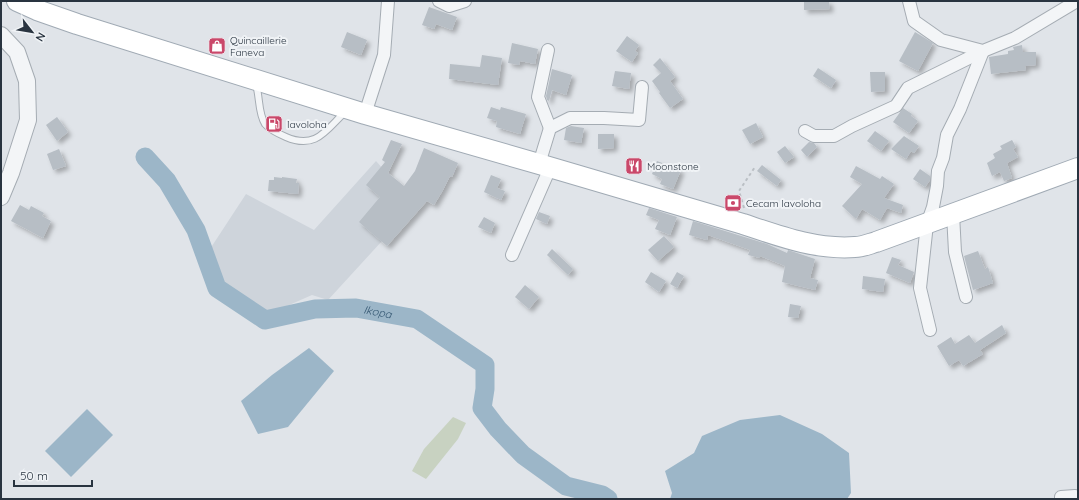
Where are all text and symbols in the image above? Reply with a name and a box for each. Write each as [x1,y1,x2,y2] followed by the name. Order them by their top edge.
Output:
[12,12,52,52] north arrow
[32,30,49,44] text: N
[230,34,287,59] place label: Quincaillerie Faneva
[207,36,227,56] shop icon: Quincaillerie Faneva
[264,114,284,134] fuel station icon: Iavoloha
[287,118,327,131] place label: Iavoloha
[624,156,644,176] restaurant icon: Moonstone
[647,160,699,173] place label: Moonstone
[723,193,743,213] bank icon: Cecam Iavoloha
[746,197,821,210] place label: Cecam Iavoloha
[362,302,394,322] water label: Ikopa
[14,462,92,488] scale bar
[20,468,48,483] text: 50 m

